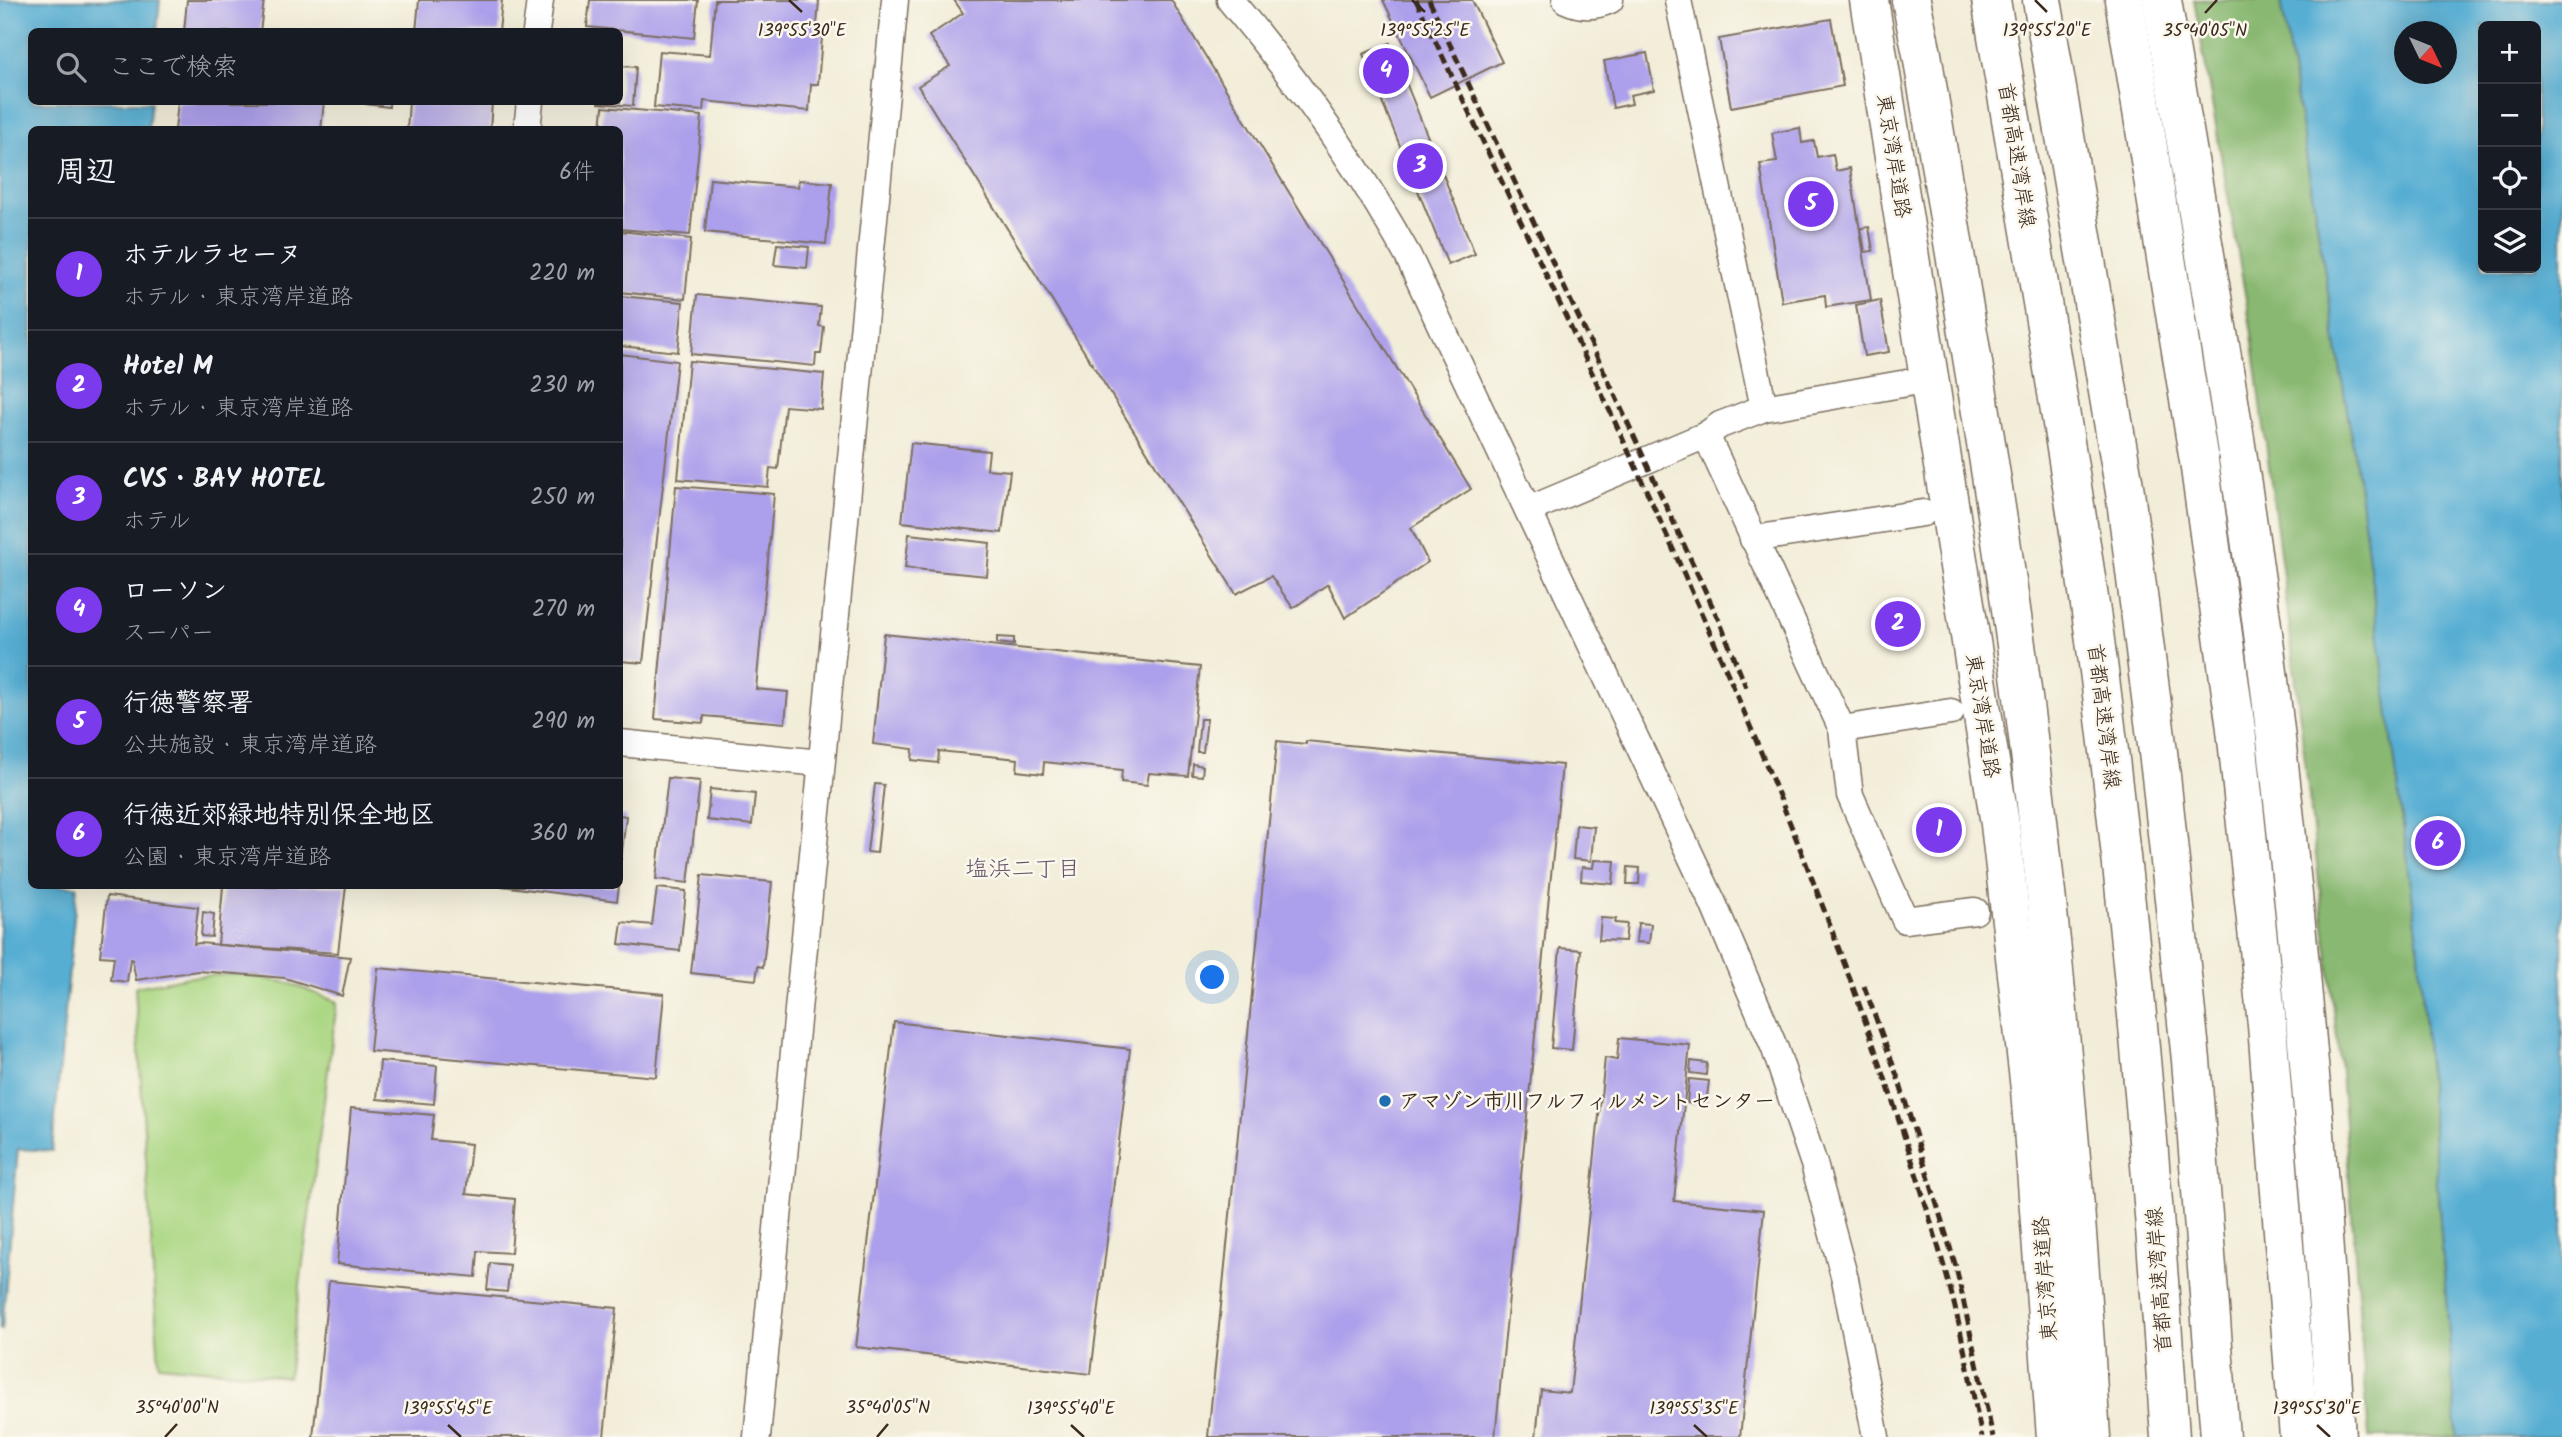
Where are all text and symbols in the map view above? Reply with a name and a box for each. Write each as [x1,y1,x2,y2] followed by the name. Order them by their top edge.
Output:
[758,17,847,46] text: 139°55'30"E
[1380,17,1470,46] text: 139°55'25"E
[2003,17,2092,46] text: 139°55'20"E
[2163,17,2247,46] text: 35°40'05"N
[2394,21,2457,84] north arrow
[2478,21,2541,273] map controls
[2478,21,2541,84] button: +
[28,28,623,105] search box
[1363,45,1409,97] pin: 4
[108,47,238,89] text: ここで検索
[52,48,90,86] icon: search
[1988,80,2043,230] street label: 首都高速湾岸線
[2478,84,2541,147] button: −
[1866,91,1919,221] street label: 東京湾岸道路
[1397,140,1443,192] pin: 3
[2478,147,2541,210] button: locate
[56,149,116,197] text: 周辺
[559,155,595,191] text: 6件
[1788,178,1834,230] pin: 5
[2478,210,2541,273] button: layers
[123,235,302,277] text: ホテルラセーヌ
[76,256,82,292] text: 1
[529,256,595,292] text: 220 m
[123,280,353,316] text: ホテル · 東京湾岸道路
[123,346,213,388] text: Hotel M
[72,368,86,404] text: 2
[529,368,595,404] text: 230 m
[123,391,353,427] text: ホテル · 東京湾岸道路
[123,459,326,501] text: CVS・BAY HOTEL
[73,480,85,516] text: 3
[530,480,595,516] text: 250 m
[123,504,191,540] text: ホテル
[123,571,227,613] text: ローソン
[73,592,85,628] text: 4
[532,592,595,628] text: 270 m
[1875,598,1921,650] pin: 2
[123,616,214,652] text: スーパー
[2077,641,2128,791] street label: 首都高速湾岸線
[1955,651,2008,781] street label: 東京湾岸道路
[123,683,253,725] text: 行徳警察署
[73,704,85,740] text: 5
[531,704,595,740] text: 290 m
[123,728,377,764] text: 公共施設 · 東京湾岸道路
[123,795,435,837] text: 行徳近郊緑地特別保全地区
[1916,804,1962,856] pin: 1
[73,816,85,852] text: 6
[530,816,595,852] text: 360 m
[2415,817,2461,869] pin: 6
[123,840,331,876] text: 公園 · 東京湾岸道路
[966,852,1081,888] district label: 塩浜二丁目
[1195,960,1229,994] your location
[1399,1086,1775,1119] place label: アマゾン市川フルフィルメントセンター
[1377,1093,1393,1109] marker: アマゾン市川フルフィルメントセンター
[2139,1205,2182,1354] street label: 首都高速湾岸線
[2026,1215,2067,1343] street label: 東京湾岸道路
[135,1394,219,1423] text: 35°40'00"N
[846,1394,930,1423] text: 35°40'05"N
[404,1395,493,1424] text: 139°55'45"E
[1027,1395,1116,1424] text: 139°55'40"E
[1649,1395,1739,1424] text: 139°55'35"E
[2273,1395,2362,1424] text: 139°55'30"E

